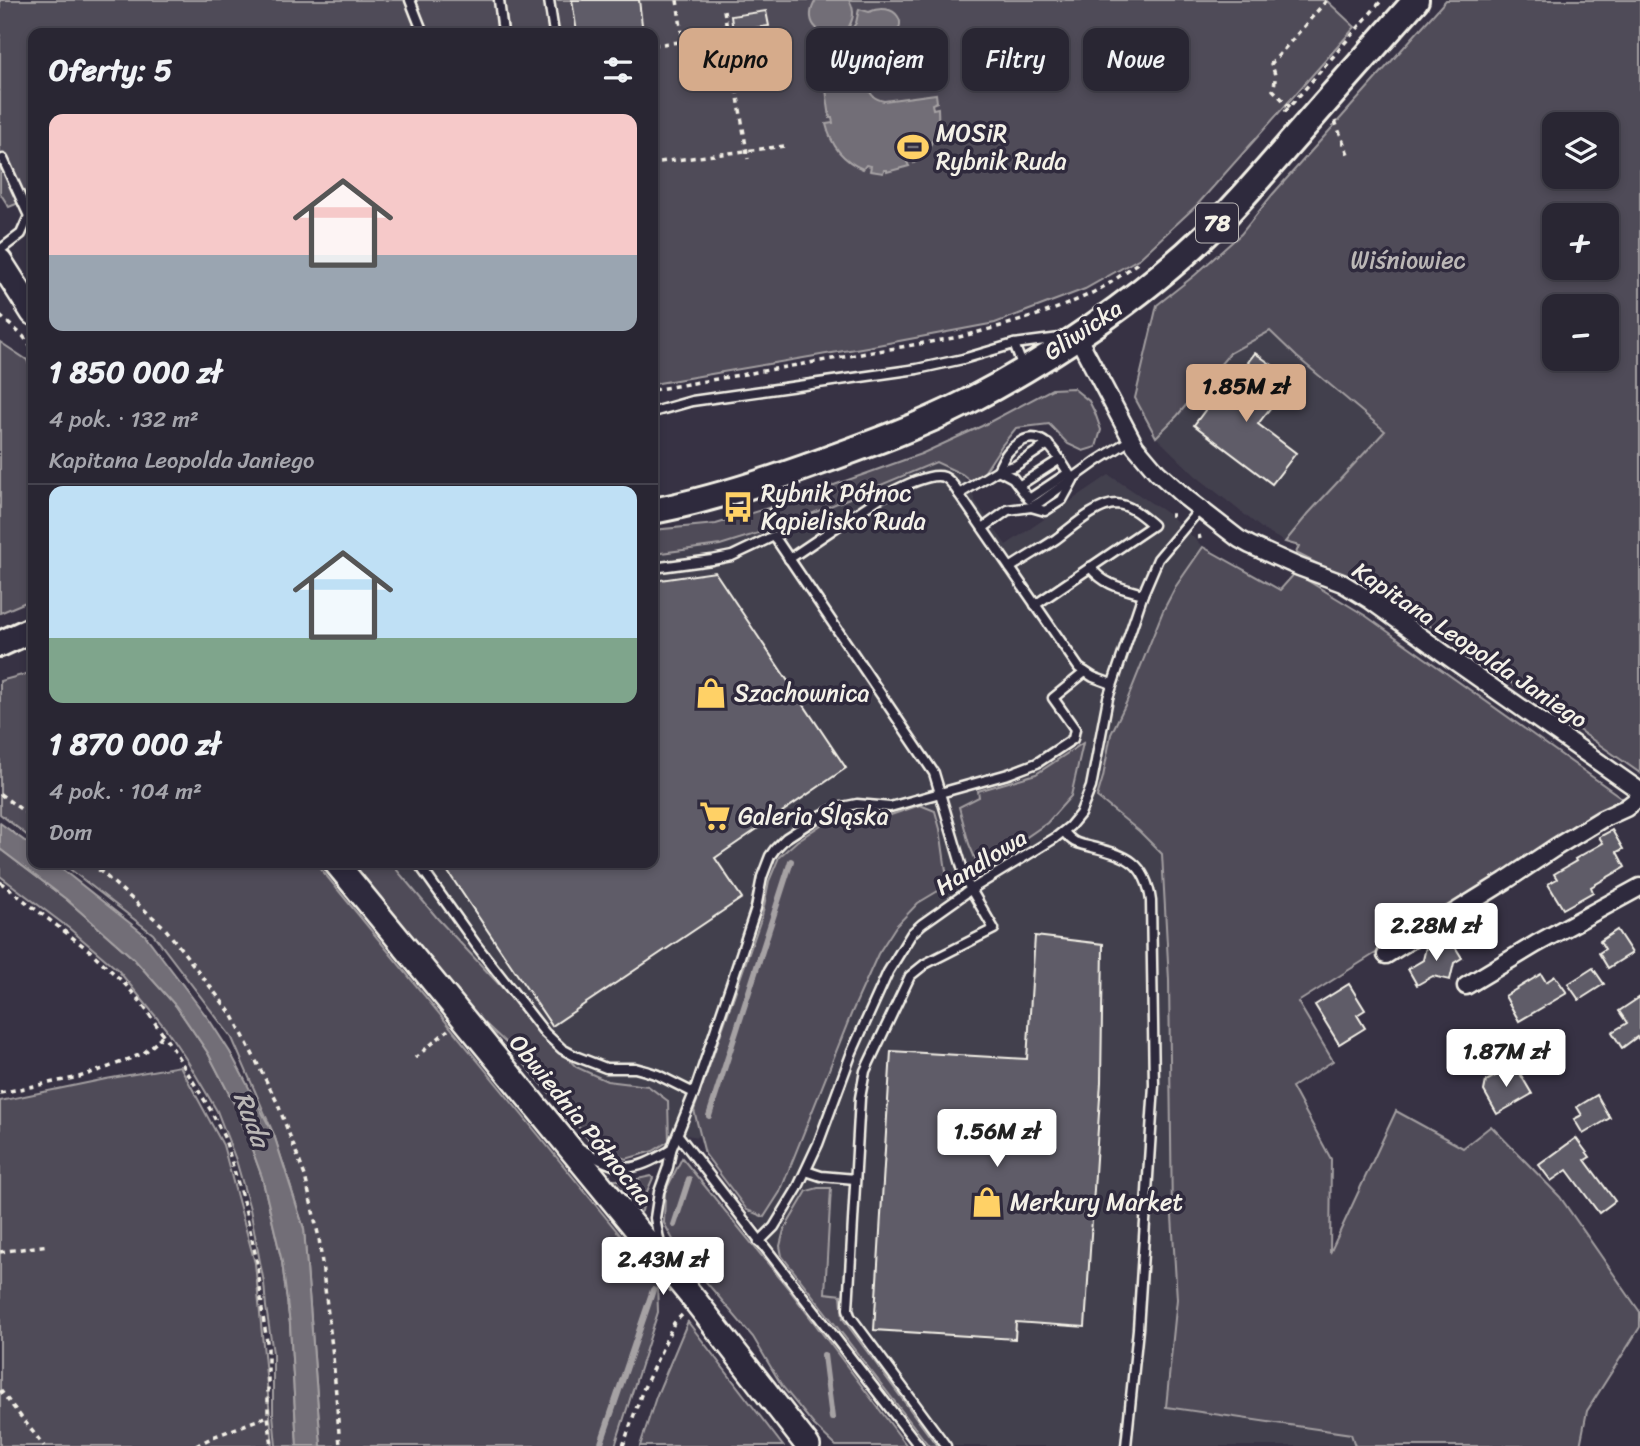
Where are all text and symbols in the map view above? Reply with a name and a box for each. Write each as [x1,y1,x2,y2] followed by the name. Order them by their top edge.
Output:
[679,28,792,91] chip: Kupno
[806,28,948,91] chip: Wynajem
[962,28,1069,91] chip: Filtry
[1083,28,1189,91] chip: Nowe
[49,43,172,97] text: Oferty: 5
[599,51,637,89] icon: filters
[936,112,1067,182] place label: MOSiR Rybnik Ruda
[1542,112,1619,371] map controls
[1542,112,1619,189] button: layers
[896,130,930,164] sports icon: MOSiR Rybnik Ruda
[280,160,406,286] icon: home
[1542,203,1619,280] button: +
[1196,204,1238,243] road number: 78
[1350,239,1466,281] park label: Wiśniowiec
[1035,288,1131,372] street label: Gliwicka
[1542,294,1619,371] button: −
[49,345,222,399] text: 1 850 000 zł
[1174,364,1318,424] pin: 1.85M zł
[1202,366,1290,407] text: 1.85M zł
[49,399,199,440] text: 4 pok. · 132 m²
[49,440,314,481] text: Kapitana Leopolda Janiego
[761,472,926,542] place label: Rybnik Północ Kąpielisko Ruda
[721,490,755,524] bus stop icon: Rybnik Północ Kąpielisko Ruda
[280,532,406,658] icon: home
[1343,550,1597,740] street label: Kapitana Leopolda Janiego
[734,672,869,714] place label: Szachownica
[694,676,728,710] shop icon: Szachownica
[49,717,220,771] text: 1 870 000 zł
[49,771,202,812] text: 4 pok. · 104 m²
[738,795,889,837] place label: Galeria Śląska
[698,799,732,833] supermarket icon: Galeria Śląska
[49,812,92,853] text: Dom
[926,817,1036,907] street label: Handlowa
[1364,904,1508,963] pin: 2.28M zł
[1391,905,1481,946] text: 2.28M zł
[498,1025,664,1215] street label: Obwiednia Północna
[1434,1030,1578,1089] pin: 1.87M zł
[1462,1031,1550,1072] text: 1.87M zł
[220,1084,285,1156] water label: Ruda
[925,1110,1069,1169] pin: 1.56M zł
[953,1111,1041,1152] text: 1.56M zł
[1010,1181,1183,1223] place label: Merkury Market
[970,1185,1004,1219] shop icon: Merkury Market
[591,1238,735,1297] pin: 2.43M zł
[618,1239,708,1280] text: 2.43M zł

